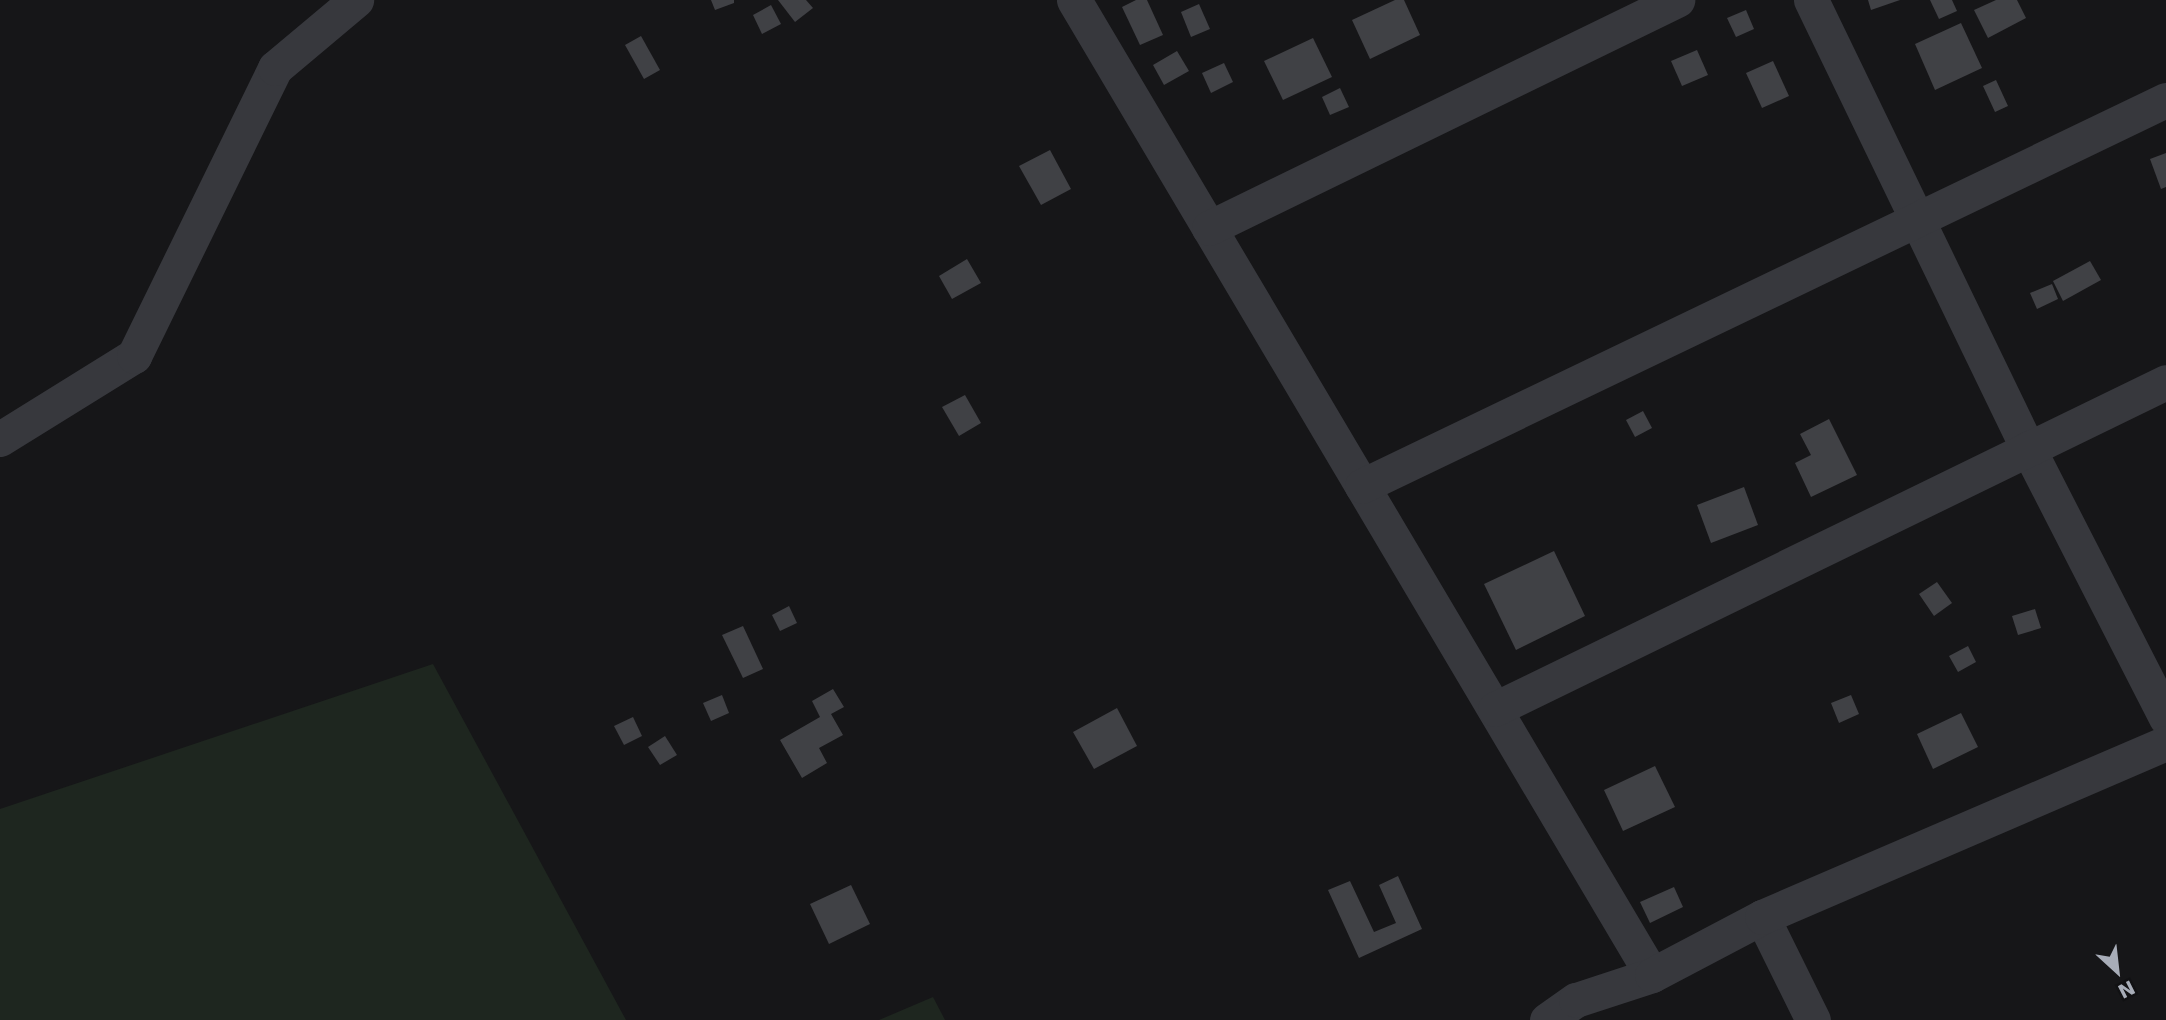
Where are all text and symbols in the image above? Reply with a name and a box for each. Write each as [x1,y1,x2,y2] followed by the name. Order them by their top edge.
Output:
[2082,936,2152,1006] north arrow
[2114,976,2139,1003] text: N

